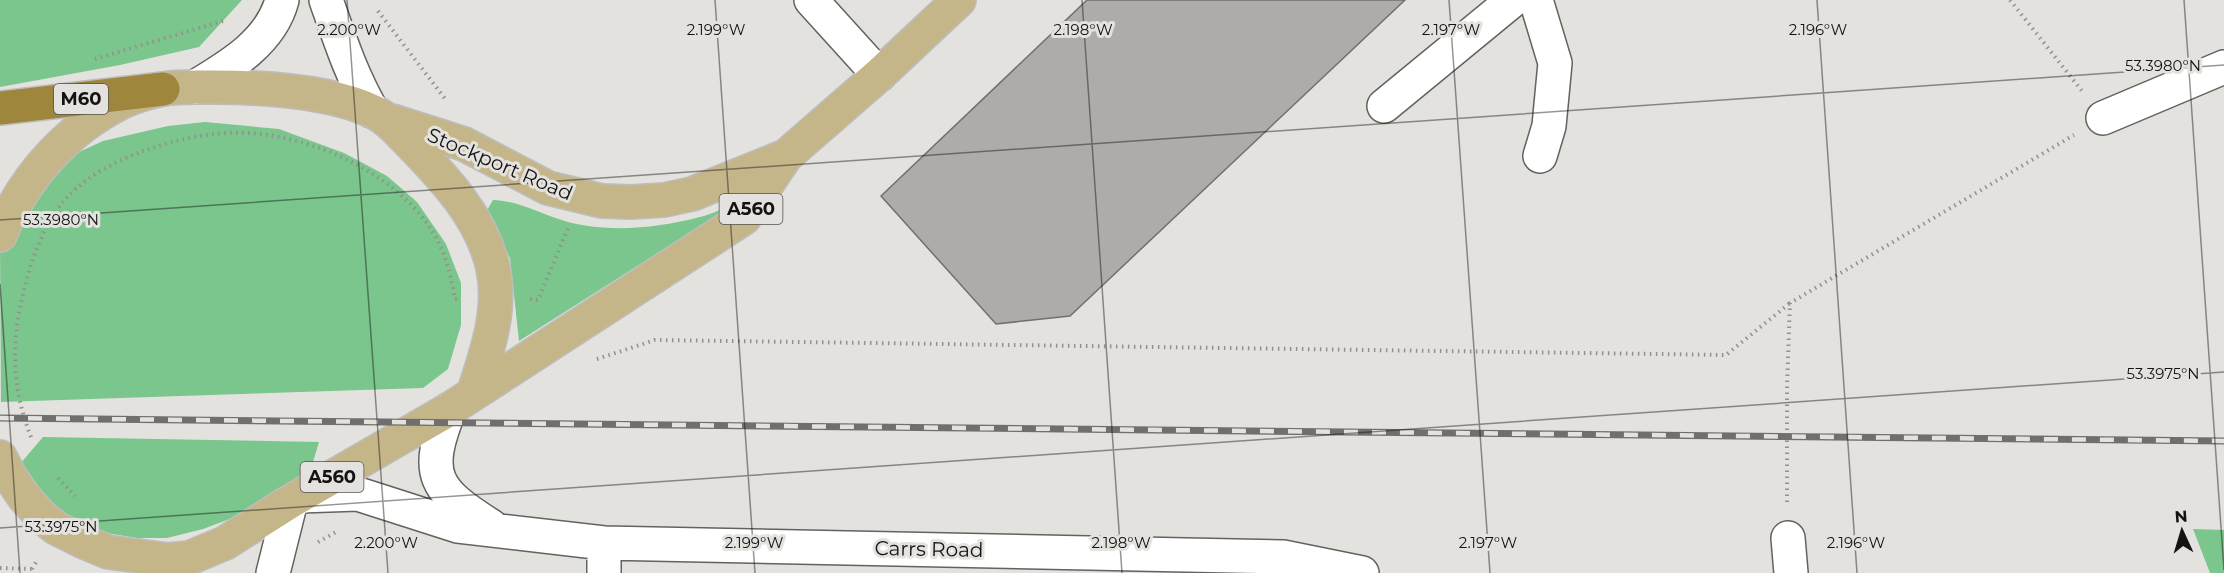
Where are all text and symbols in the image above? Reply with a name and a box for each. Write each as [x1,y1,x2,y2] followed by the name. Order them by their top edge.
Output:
[317,20,381,39] text: 2.200°W
[687,20,746,39] text: 2.199°W
[1053,20,1113,39] text: 2.198°W
[1422,20,1481,39] text: 2.197°W
[1789,20,1848,39] text: 2.196°W
[2125,56,2201,75] text: 53.3980°N
[54,84,108,114] road number: M60
[424,123,576,205] street label: Stockport Road
[720,194,783,224] road number: A560
[23,210,99,229] text: 53.3980°N
[2127,364,2199,383] text: 53.3975°N
[300,462,364,492] road number: A560
[2152,501,2212,561] north arrow
[2174,507,2188,526] text: N
[25,517,97,536] text: 53.3975°N
[354,533,418,552] text: 2.200°W
[725,533,784,552] text: 2.199°W
[1091,533,1151,552] text: 2.198°W
[1459,533,1518,552] text: 2.197°W
[1827,533,1886,552] text: 2.196°W
[874,536,984,562] street label: Carrs Road

